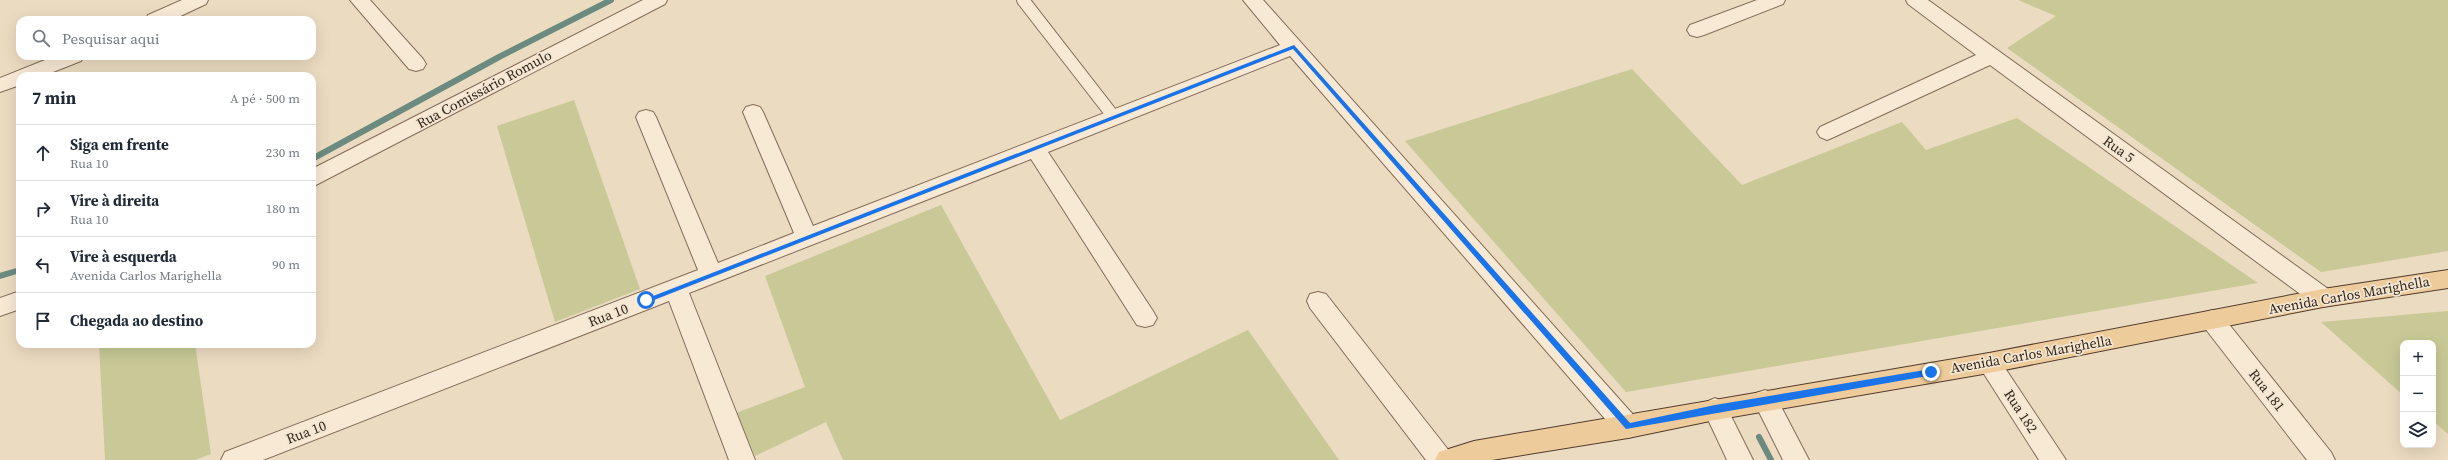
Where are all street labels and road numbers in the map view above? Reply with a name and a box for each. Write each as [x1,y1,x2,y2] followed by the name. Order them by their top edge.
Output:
[413,45,555,133] street label: Rua Comissário Romulo
[2099,131,2139,167] street label: Rua 5
[2267,271,2432,319] street label: Avenida Carlos Marighella
[585,298,631,332] street label: Rua 10
[1949,330,2114,378] street label: Avenida Carlos Marighella
[2244,365,2290,415] street label: Rua 181
[1999,385,2043,437] street label: Rua 182
[283,415,329,449] street label: Rua 10

